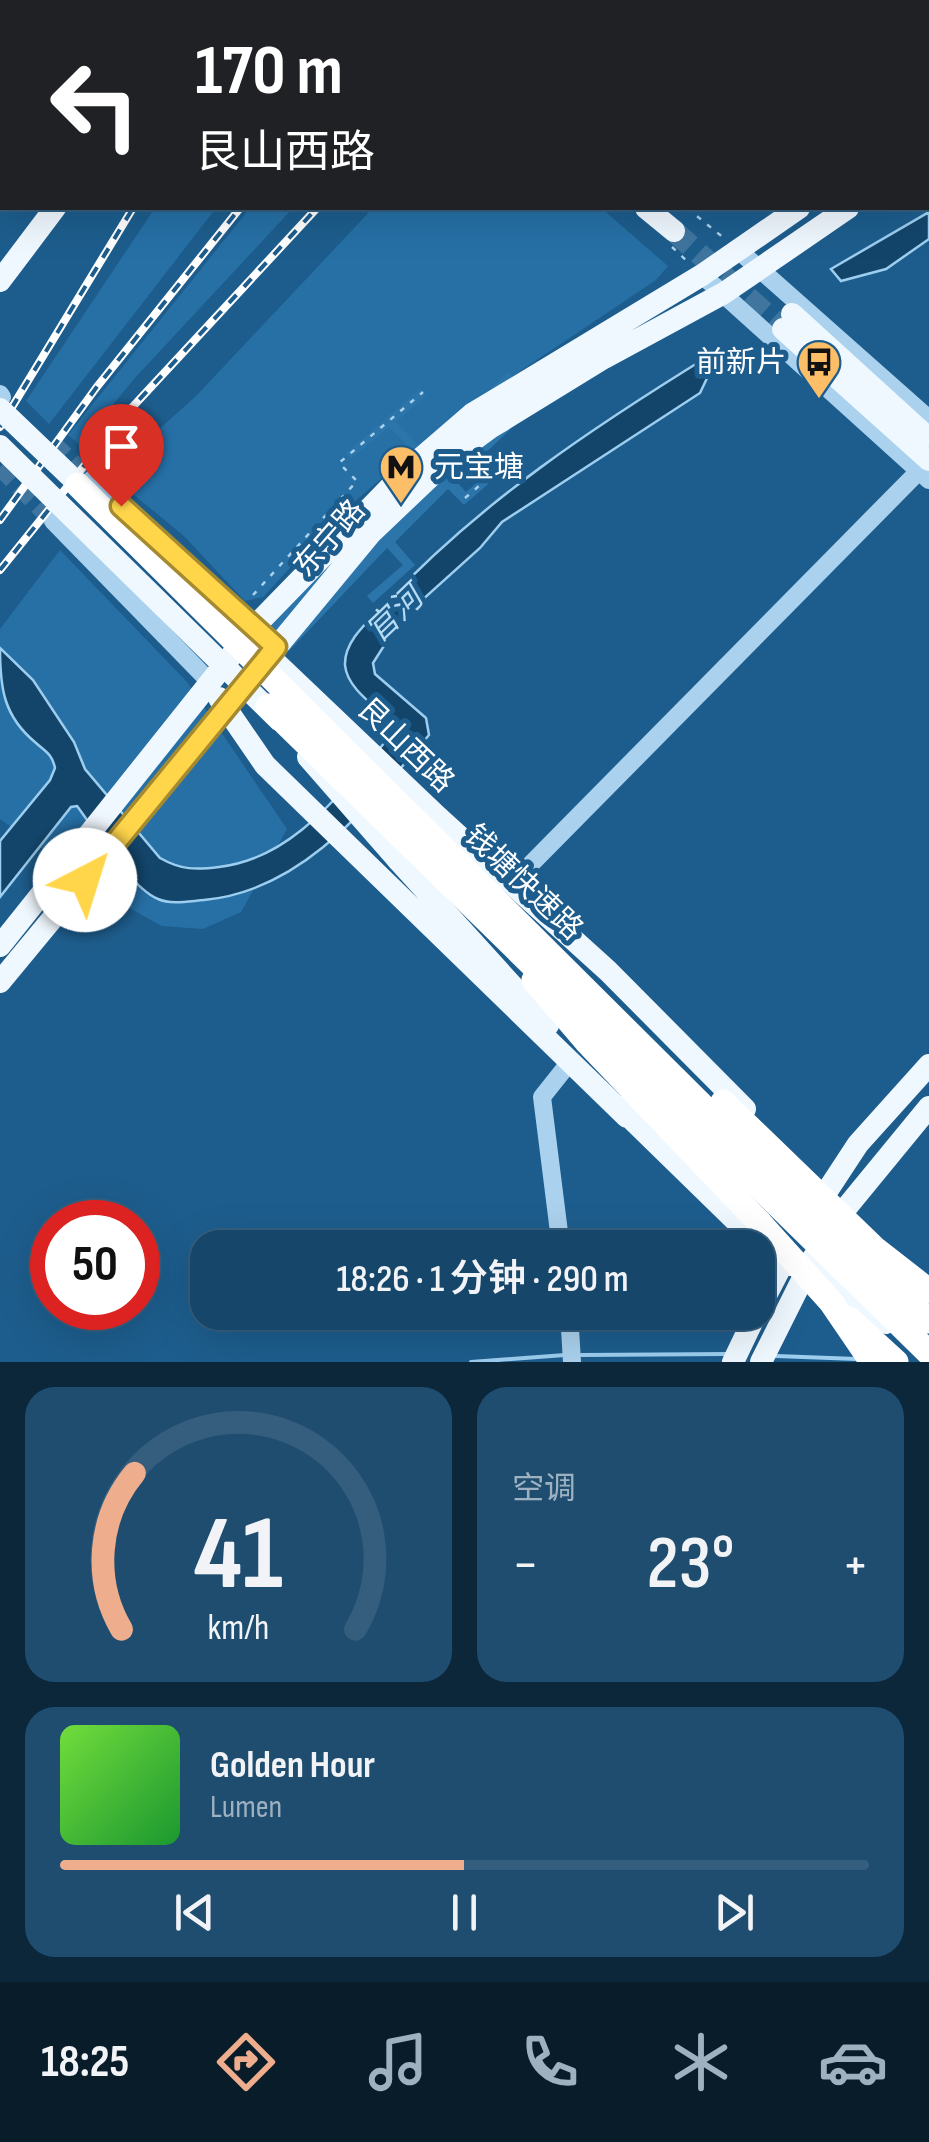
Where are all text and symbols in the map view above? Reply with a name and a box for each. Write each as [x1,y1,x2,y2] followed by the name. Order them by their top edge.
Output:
[195,30,343,114] text: 170 m
[30,40,160,170] icon: left
[195,126,375,181] text: 艮山西路
[796,339,842,400] bus stop icon: 前新片
[696,345,786,381] place label: 前新片
[79,404,164,507] pin
[94,419,149,474] icon: arrive
[378,444,424,505] metro station icon: 元宝塘
[434,450,524,486] place label: 元宝塘
[287,493,373,584] street label: 东宁路
[358,575,436,651] water label: 官河
[350,691,461,800] street label: 艮山西路
[457,818,590,948] street label: 钱塘快速路
[33,828,137,932] position arrow
[30,1200,160,1330] speed limit sign: 50
[336,1257,629,1302] text: 18:26 · 1 分钟 · 290 m
[512,1470,576,1509] text: 空调
[194,1493,283,1618] text: 41
[647,1519,734,1610] text: 23°
[512,1532,539,1599] text: −
[842,1532,869,1599] text: +
[208,1607,269,1650] text: km/h
[210,1743,375,1788] text: Golden Hour
[210,1788,282,1827] text: Lumen
[167,1885,222,1940] icon: previous
[437,1885,492,1940] icon: pause
[707,1885,762,1940] icon: next
[211,2027,281,2097] icon: directions
[363,2027,433,2097] icon: music
[515,2027,585,2097] icon: phone
[666,2027,736,2097] icon: climate
[818,2027,888,2097] icon: car
[41,2035,129,2090] text: 18:25

